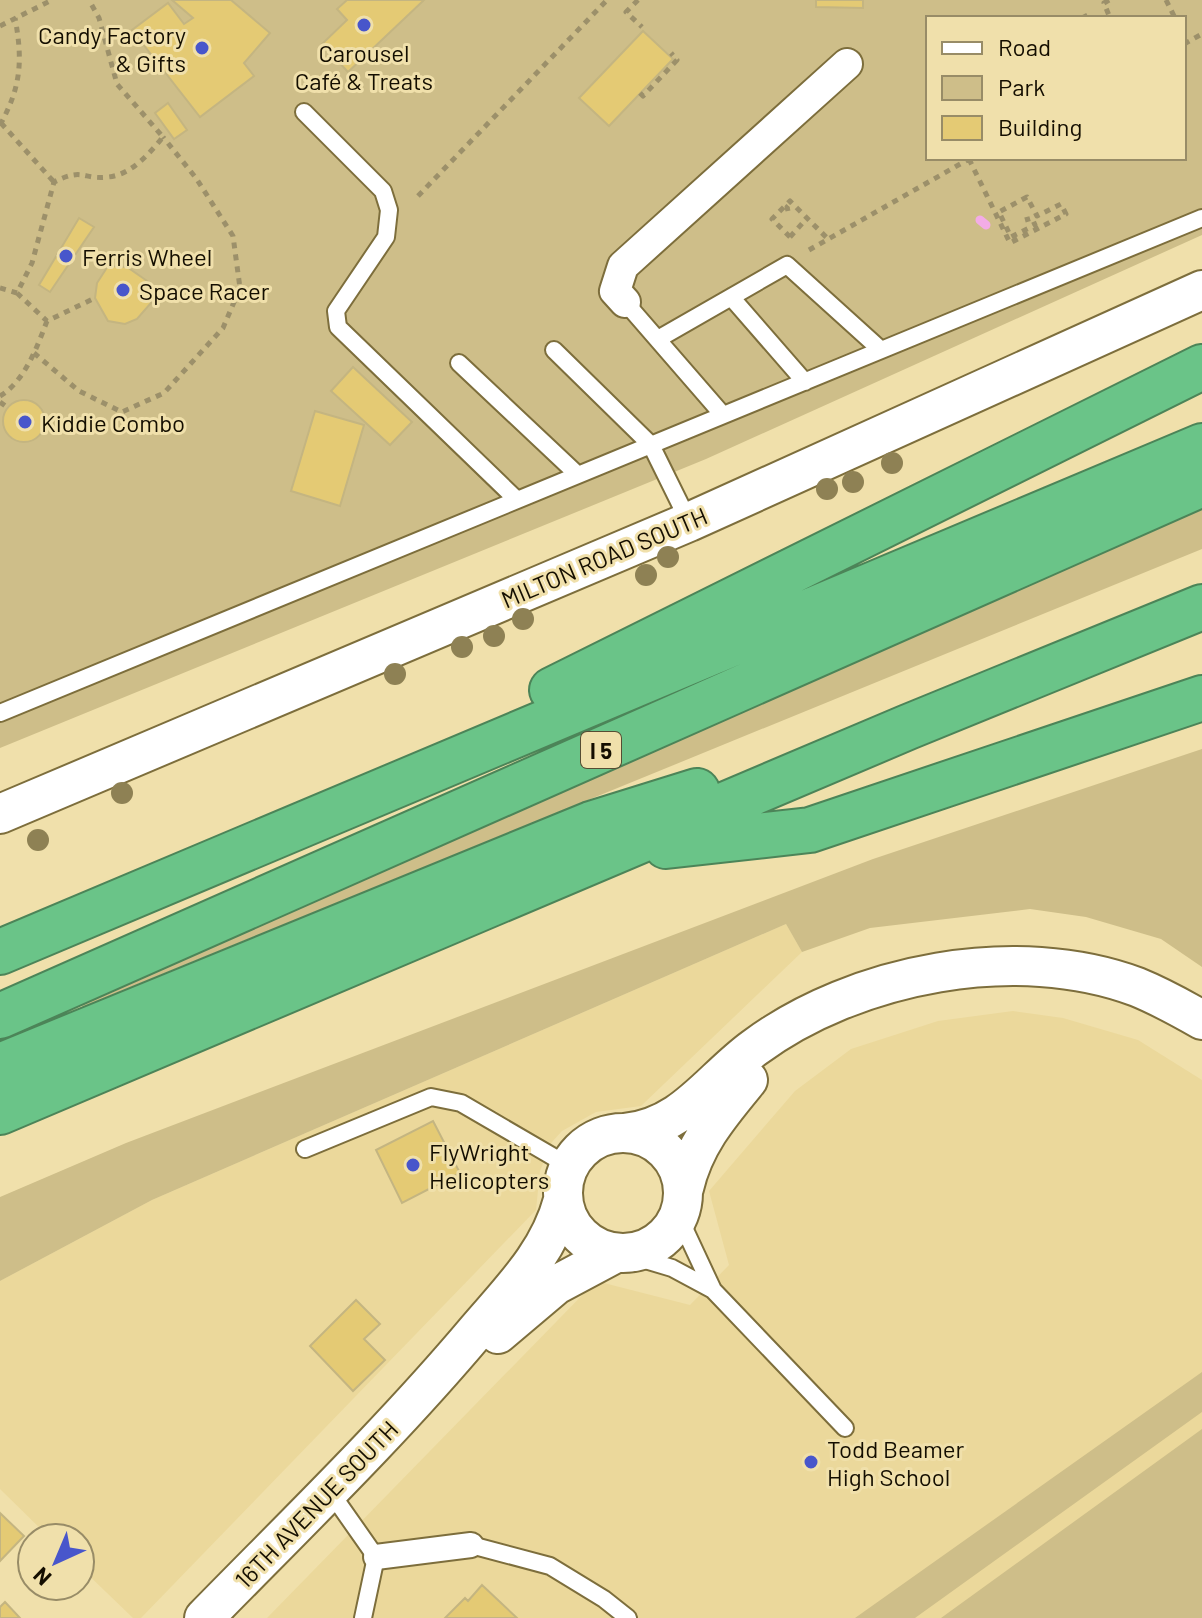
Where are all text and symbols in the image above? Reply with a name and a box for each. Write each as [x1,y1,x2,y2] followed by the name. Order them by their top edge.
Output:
[355,16,373,34] marker: Carousel Café & Treats
[926,16,1186,160] legend
[38,20,186,77] place label: Candy Factory & Gifts
[998,32,1051,61] text: Road
[295,38,433,95] place label: Carousel Café & Treats
[193,39,211,57] marker: Candy Factory & Gifts
[998,72,1045,101] text: Park
[998,112,1082,141] text: Building
[82,242,212,271] place label: Ferris Wheel
[57,247,75,265] marker: Ferris Wheel
[139,276,270,305] place label: Space Racer
[114,281,132,299] marker: Space Racer
[41,408,185,437] place label: Kiddie Combo
[16,413,34,431] marker: Kiddie Combo
[497,500,711,614] street label: MILTON ROAD SOUTH
[581,732,621,768] road number: I 5
[429,1137,549,1194] place label: FlyWright Helicopters
[404,1156,422,1174] marker: FlyWright Helicopters
[229,1414,403,1594] street label: 16TH AVENUE SOUTH
[827,1434,965,1491] place label: Todd Beamer High School
[802,1453,820,1471] marker: Todd Beamer High School
[16,1522,96,1602] north arrow
[27,1563,56,1592] text: N

